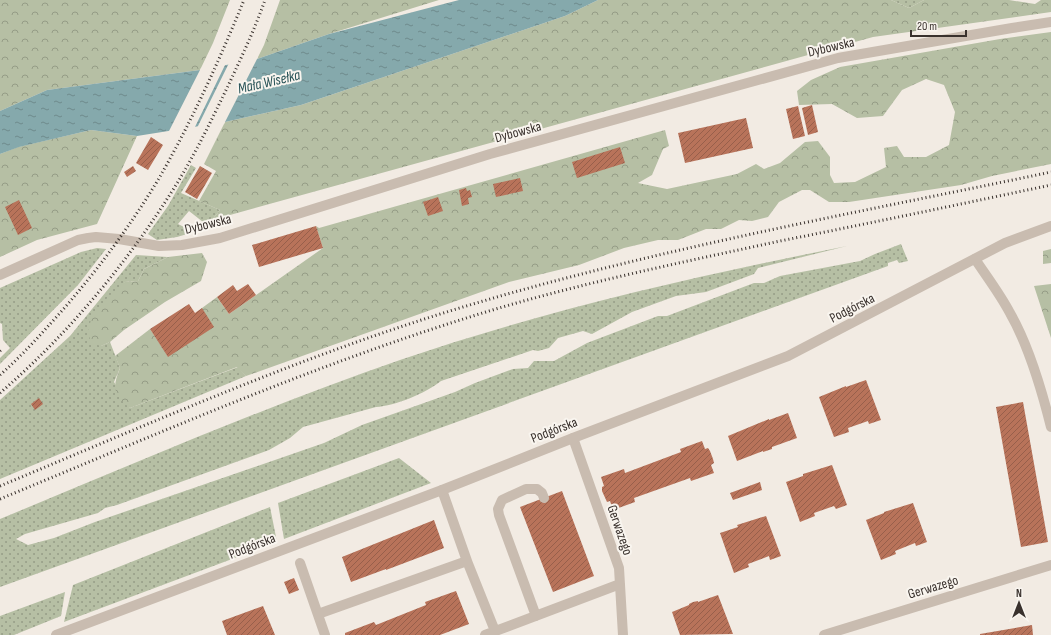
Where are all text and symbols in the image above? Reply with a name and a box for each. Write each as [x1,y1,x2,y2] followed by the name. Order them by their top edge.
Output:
[911,12,966,38] scale bar
[917,19,937,34] text: 20 m
[806,33,856,61] street label: Dybowska
[236,66,302,98] water label: Mała Wisełka
[493,118,543,146] street label: Dybowska
[183,210,233,238] street label: Dybowska
[827,289,877,327] street label: Podgórska
[528,413,580,447] street label: Podgórska
[604,503,637,557] street label: Gerwazego
[226,529,278,563] street label: Podgórska
[906,571,960,603] street label: Gerwazego
[999,583,1039,623] north arrow
[1016,587,1022,600] text: N

